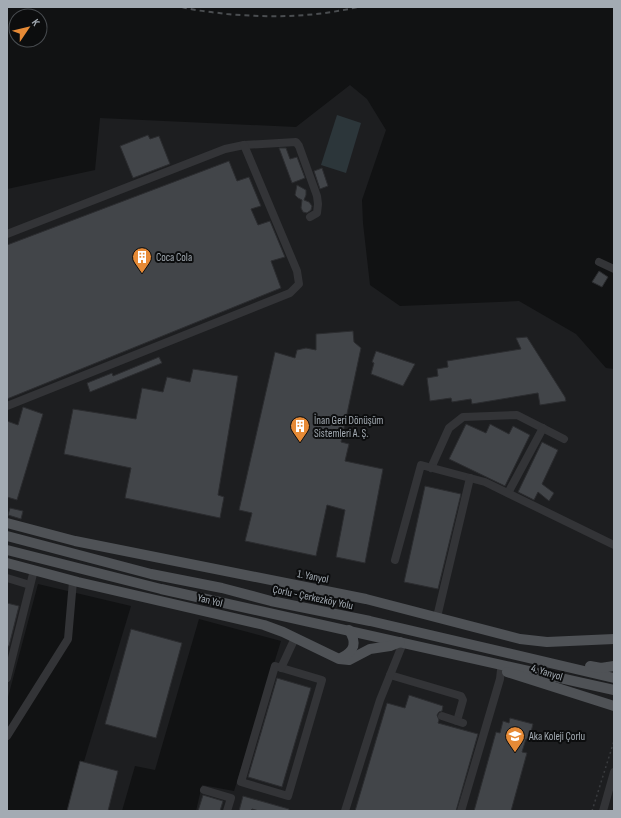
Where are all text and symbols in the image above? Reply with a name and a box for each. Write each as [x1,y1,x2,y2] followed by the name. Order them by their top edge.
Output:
[8,8,48,48] north arrow
[29,17,43,29] text: K
[131,246,153,274] building icon: Coca Cola
[156,251,192,264] place label: Coca Cola
[314,413,383,440] place label: İnan Geri Dönüşüm Sistemleri A. Ş.
[289,415,311,443] building icon: İnan Geri Dönüşüm Sistemleri A. Ş.
[296,567,330,586] street label: 1. Yanyol
[271,583,355,612] street label: Çorlu - Çerkezköy Yolu
[196,591,224,610] street label: Yan Yol
[530,662,564,683] street label: 4. Yanyol
[504,725,526,753] school or university icon: Aka Koleji Çorlu
[528,730,586,743] place label: Aka Koleji Çorlu

